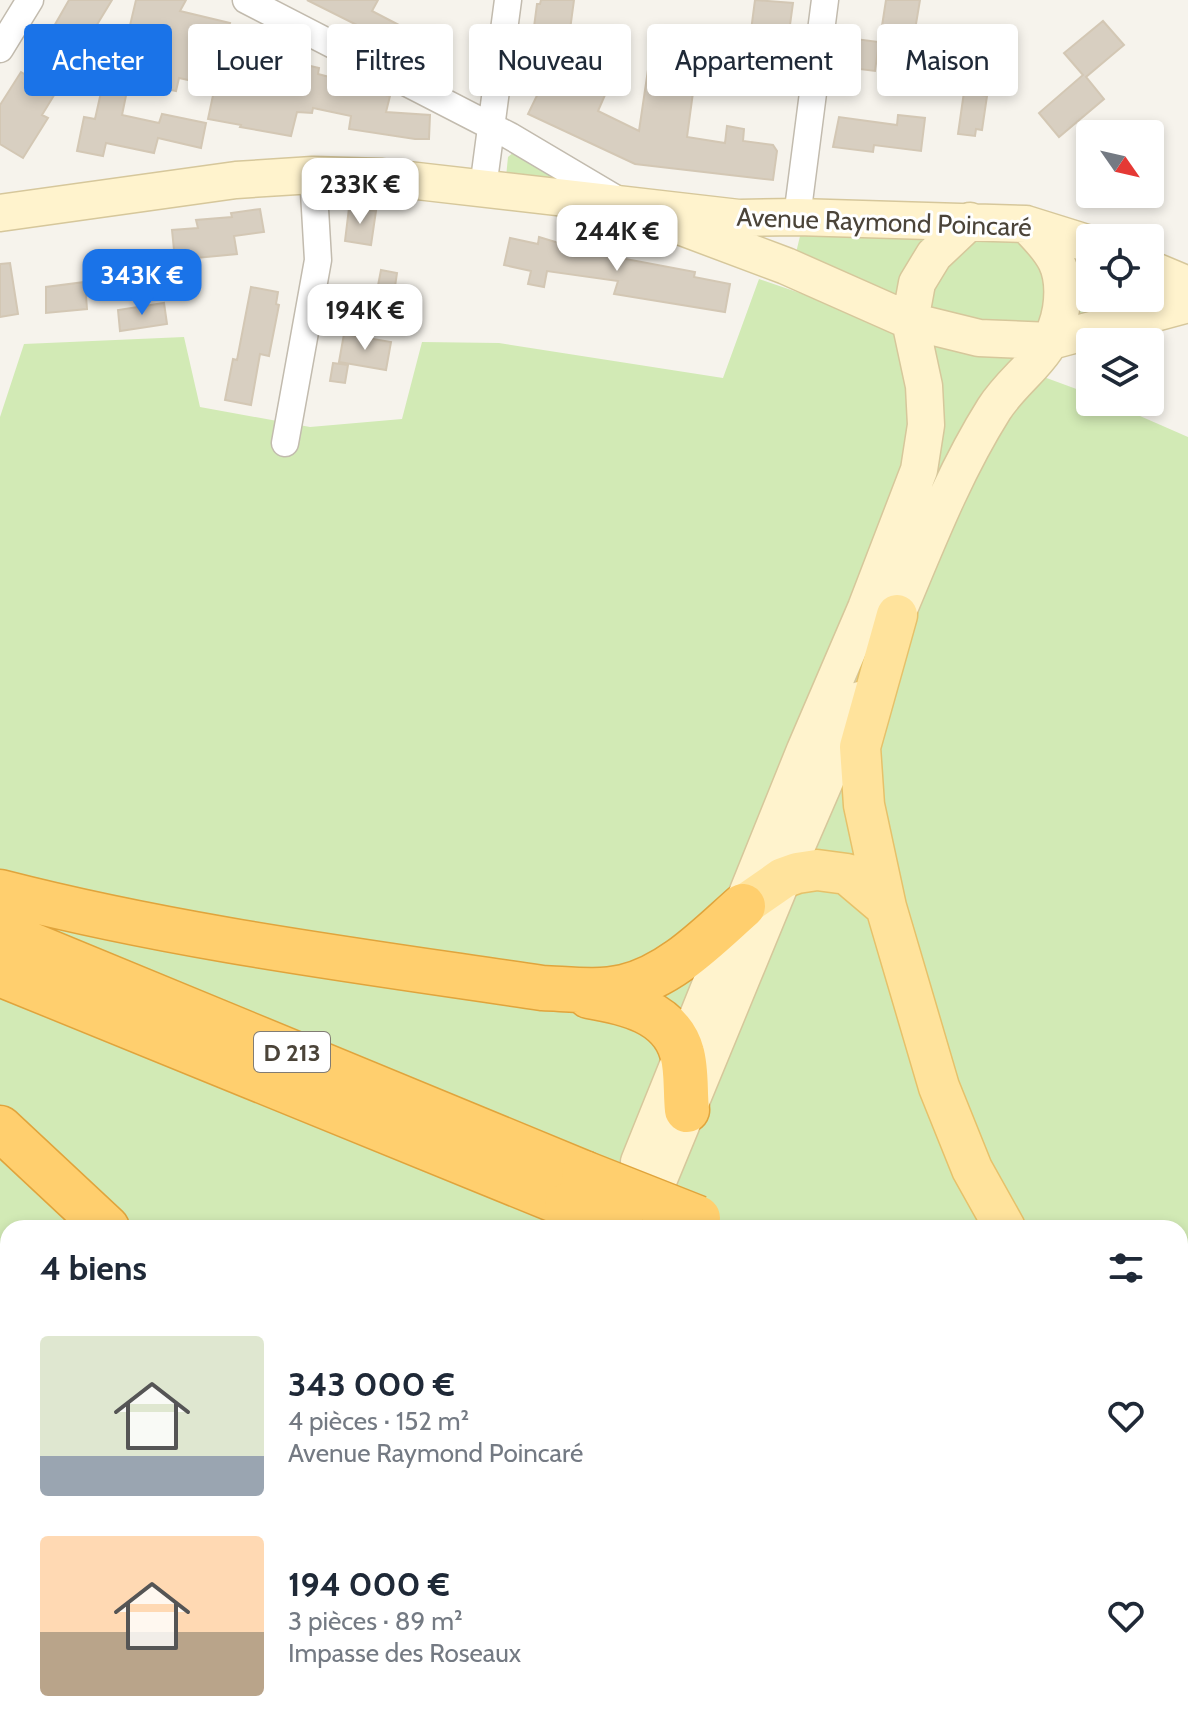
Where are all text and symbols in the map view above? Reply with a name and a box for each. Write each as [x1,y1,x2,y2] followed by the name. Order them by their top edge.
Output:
[24,24,172,96] chip: Acheter
[188,24,311,96] chip: Louer
[327,24,453,96] chip: Filtres
[469,24,631,96] chip: Nouveau
[647,24,861,96] chip: Appartement
[877,24,1018,96] chip: Maison
[1076,120,1164,208] north arrow
[1076,120,1164,416] map controls
[295,158,425,226] pin: 233K €
[320,168,400,200] text: 233K €
[736,201,1032,243] street label: Avenue Raymond Poincaré
[552,205,682,273] pin: 244K €
[575,215,659,247] text: 244K €
[1076,224,1164,312] button: locate
[77,249,207,317] pin: 343K €
[101,259,184,291] text: 343K €
[300,284,430,352] pin: 194K €
[325,294,405,326] text: 194K €
[1076,328,1164,416] button: layers
[254,1032,330,1072] road number: D 213
[1104,1246,1148,1290] icon: filters
[40,1247,147,1289] text: 4 biens
[288,1363,455,1405] text: 343 000 €
[104,1368,200,1464] icon: home
[1104,1394,1148,1438] icon: heart
[288,1405,469,1437] text: 4 pièces · 152 m²
[288,1437,583,1469] text: Avenue Raymond Poincaré
[288,1563,450,1605] text: 194 000 €
[104,1568,200,1664] icon: home
[1104,1594,1148,1638] icon: heart
[288,1605,463,1637] text: 3 pièces · 89 m²
[288,1637,521,1669] text: Impasse des Roseaux

